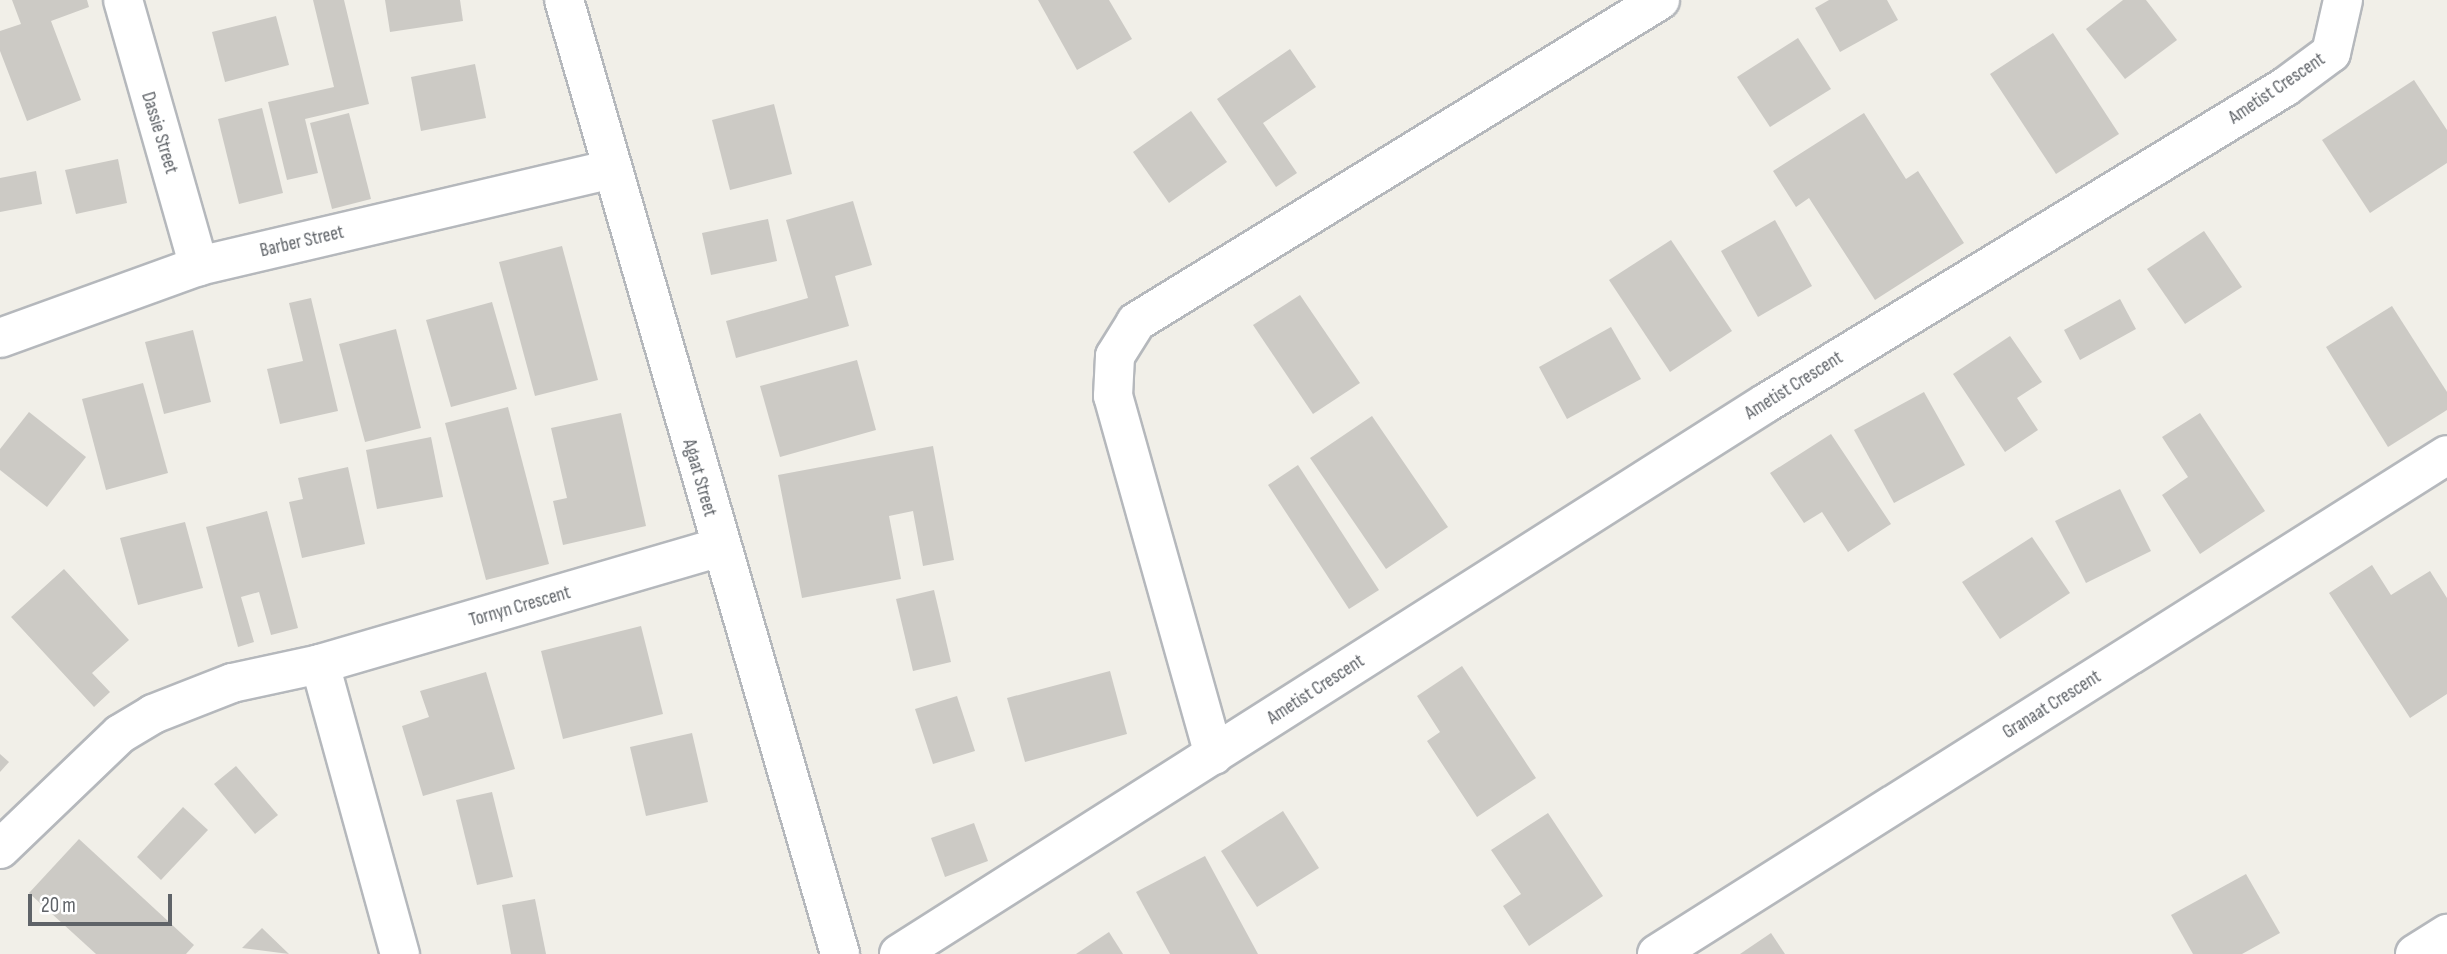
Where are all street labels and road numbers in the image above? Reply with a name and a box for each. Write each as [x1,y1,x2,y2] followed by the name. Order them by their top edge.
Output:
[2225,48,2329,130] street label: Ametist Crescent
[136,89,182,177] street label: Dassie Street
[258,221,346,263] street label: Barber Street
[1741,347,1847,425] street label: Ametist Crescent
[677,437,721,519] street label: Agaat Street
[467,582,573,632] street label: Tornyn Crescent
[1263,650,1369,730] street label: Ametist Crescent
[1999,666,2105,744] street label: Granaat Crescent

